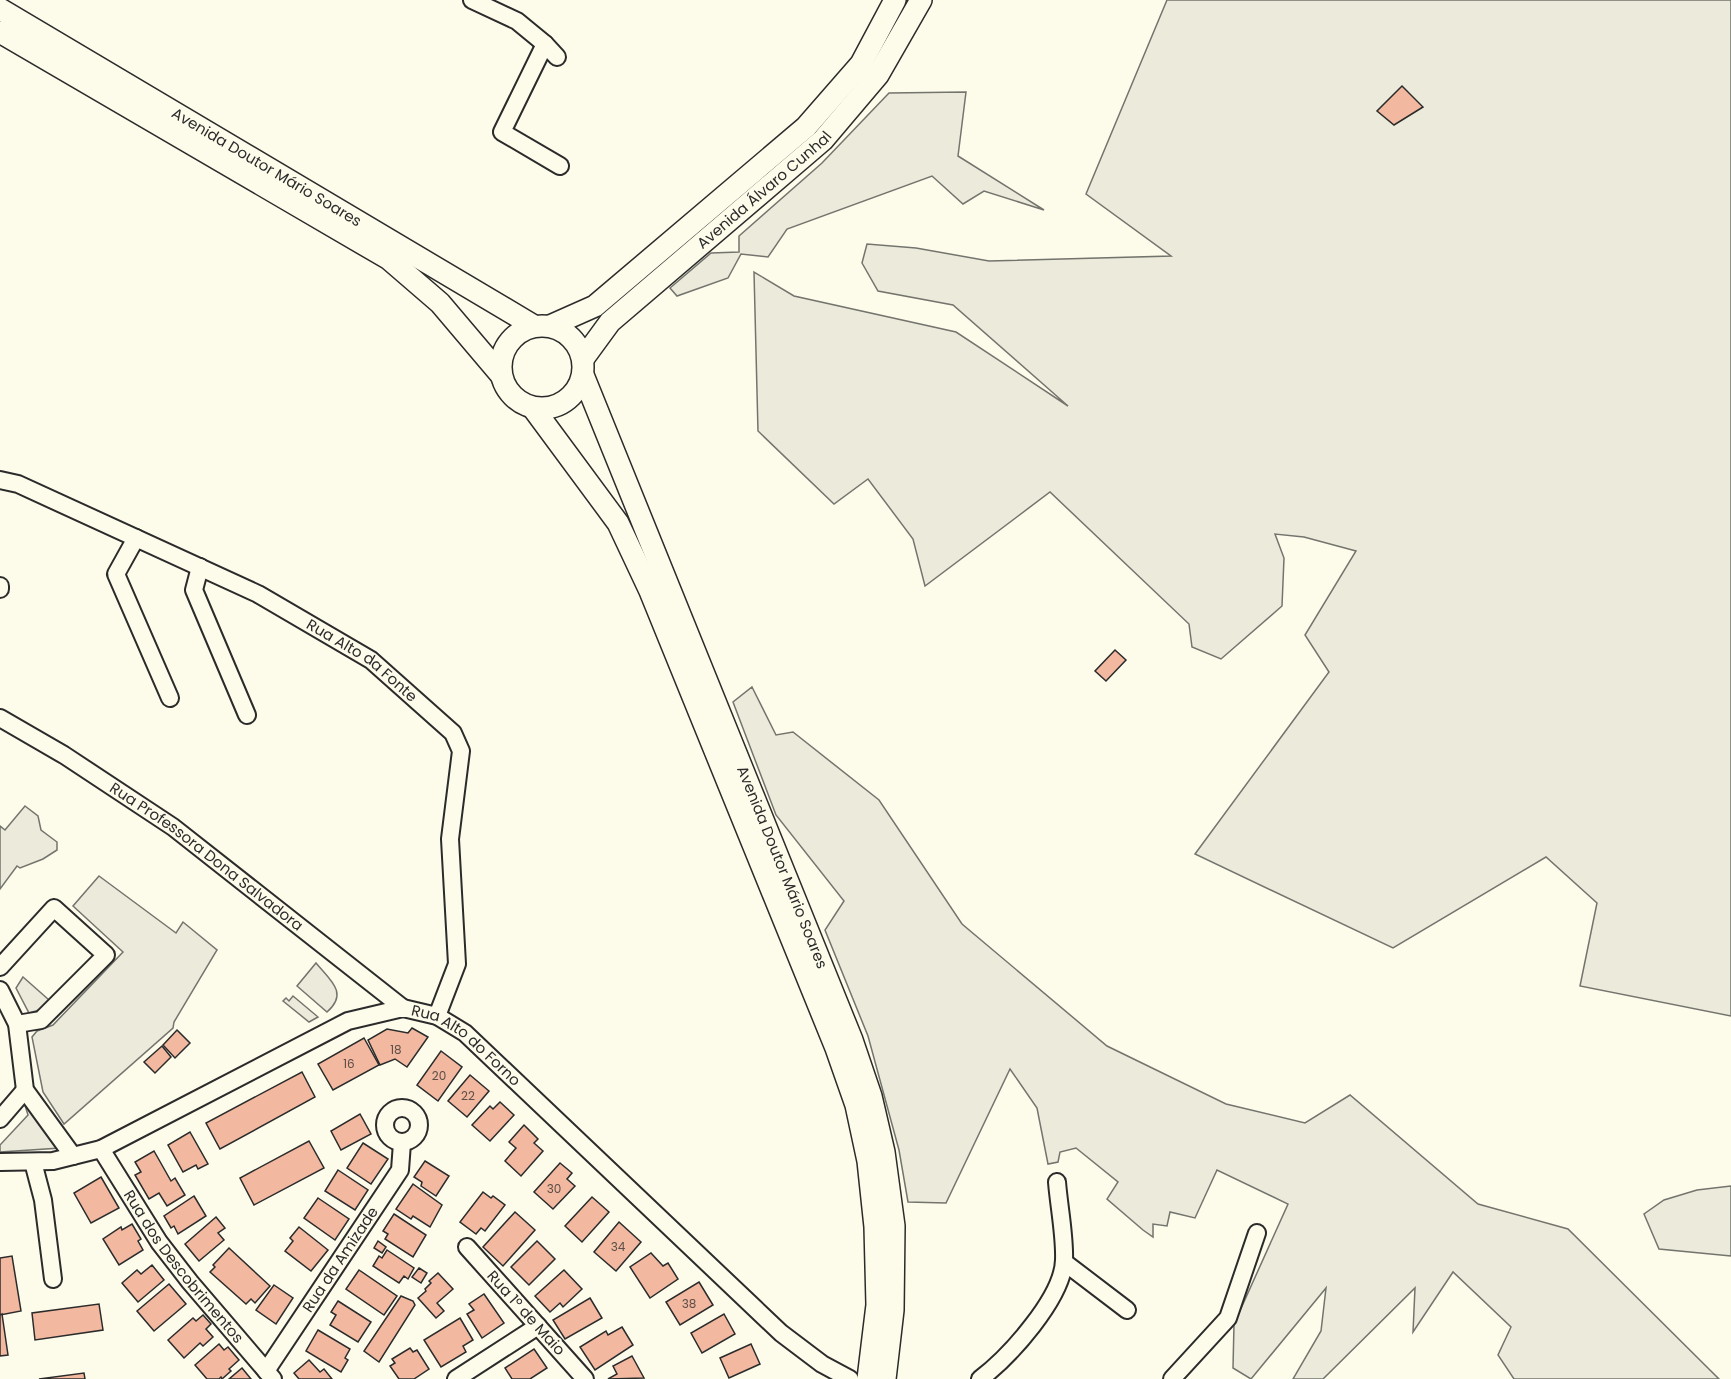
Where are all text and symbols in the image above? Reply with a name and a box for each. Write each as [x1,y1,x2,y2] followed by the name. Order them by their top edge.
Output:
[168,102,366,231] street label: Avenida Doutor Mário Soares
[692,126,836,253] street label: Avenida Álvaro Cunhal
[303,614,422,706] street label: Rua Alto da Fonte
[732,762,833,972] street label: Avenida Doutor Mário Soares
[106,777,308,936] street label: Rua Professora Dona Salvadora
[409,999,525,1090] street label: Rua Alto do Forno
[390,1041,402,1058] house number: 18
[343,1055,355,1072] house number: 16
[432,1067,446,1084] house number: 20
[461,1087,475,1104] house number: 22
[547,1180,561,1197] house number: 30
[119,1186,249,1348] street label: Rua dos Descobrimentos
[297,1202,383,1316] street label: Rua da Amizade
[611,1238,626,1255] house number: 34
[482,1266,570,1360] street label: Rua 1º de Maio
[682,1295,696,1312] house number: 38

